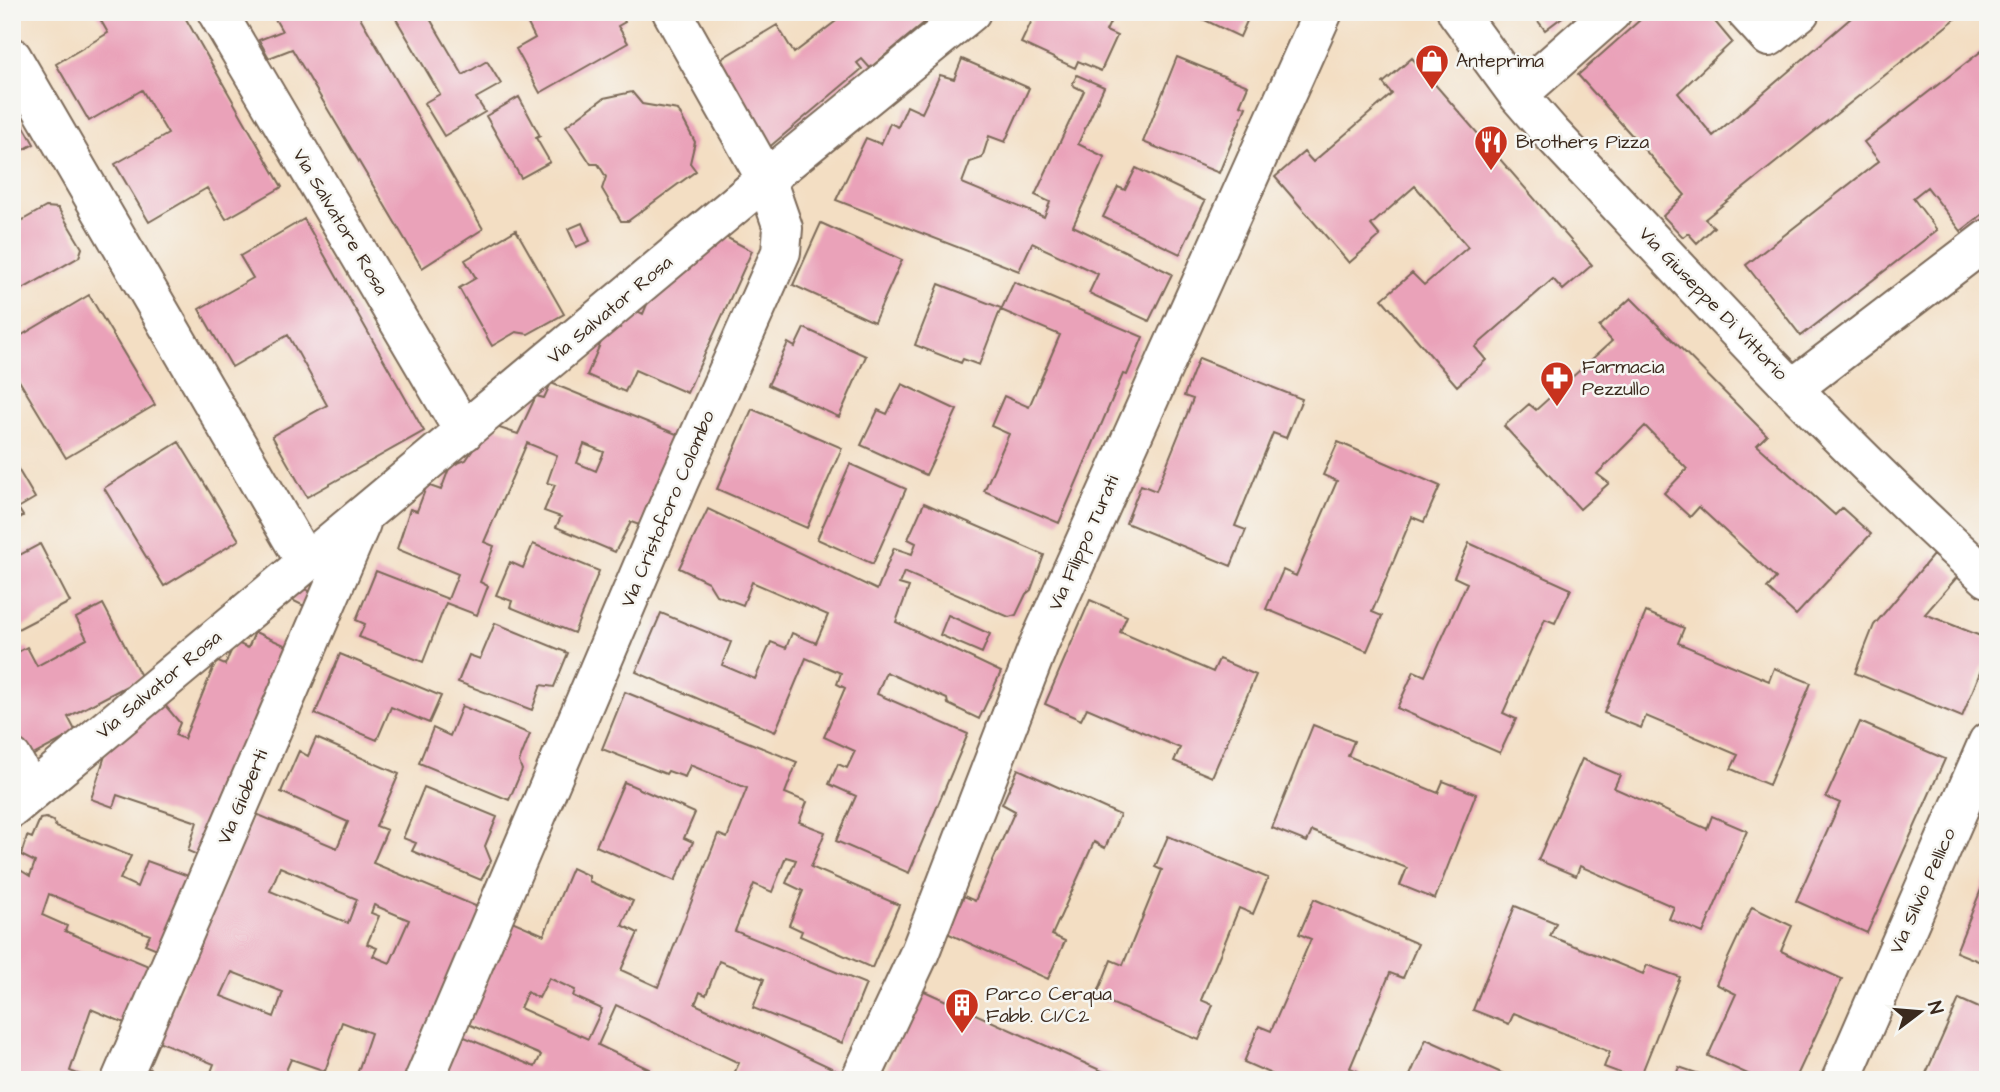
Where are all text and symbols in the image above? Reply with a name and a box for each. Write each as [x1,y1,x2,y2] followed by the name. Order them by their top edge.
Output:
[1413,42,1451,91] shop icon: Anteprima
[1456,48,1544,75] place label: Anteprima
[1472,123,1510,172] restaurant icon: Brothers Pizza
[1516,129,1649,156] place label: Brothers Pizza
[286,144,395,301] street label: Via Salvatore Rosa
[1632,221,1794,387] street label: Via Giuseppe Di Vittorio
[541,249,679,371] street label: Via Salvator Rosa
[1582,354,1665,403] place label: Farmacia Pezzullo
[1538,359,1576,408] pharmacy icon: Farmacia Pezzullo
[614,406,722,612] street label: Via Cristoforo Colombo
[1042,471,1126,615] street label: Via Filippo Turati
[90,624,228,746] street label: Via Salvator Rosa
[211,745,275,849] street label: Via Gioberti
[1883,824,1963,958] street label: Via Silvio Pellico
[1884,976,1954,1046] north arrow
[986,981,1112,1030] place label: Parco Cerqua Fabb. C1/C2
[943,986,981,1035] building icon: Parco Cerqua Fabb. C1/C2
[1920,998,1950,1017] text: N

